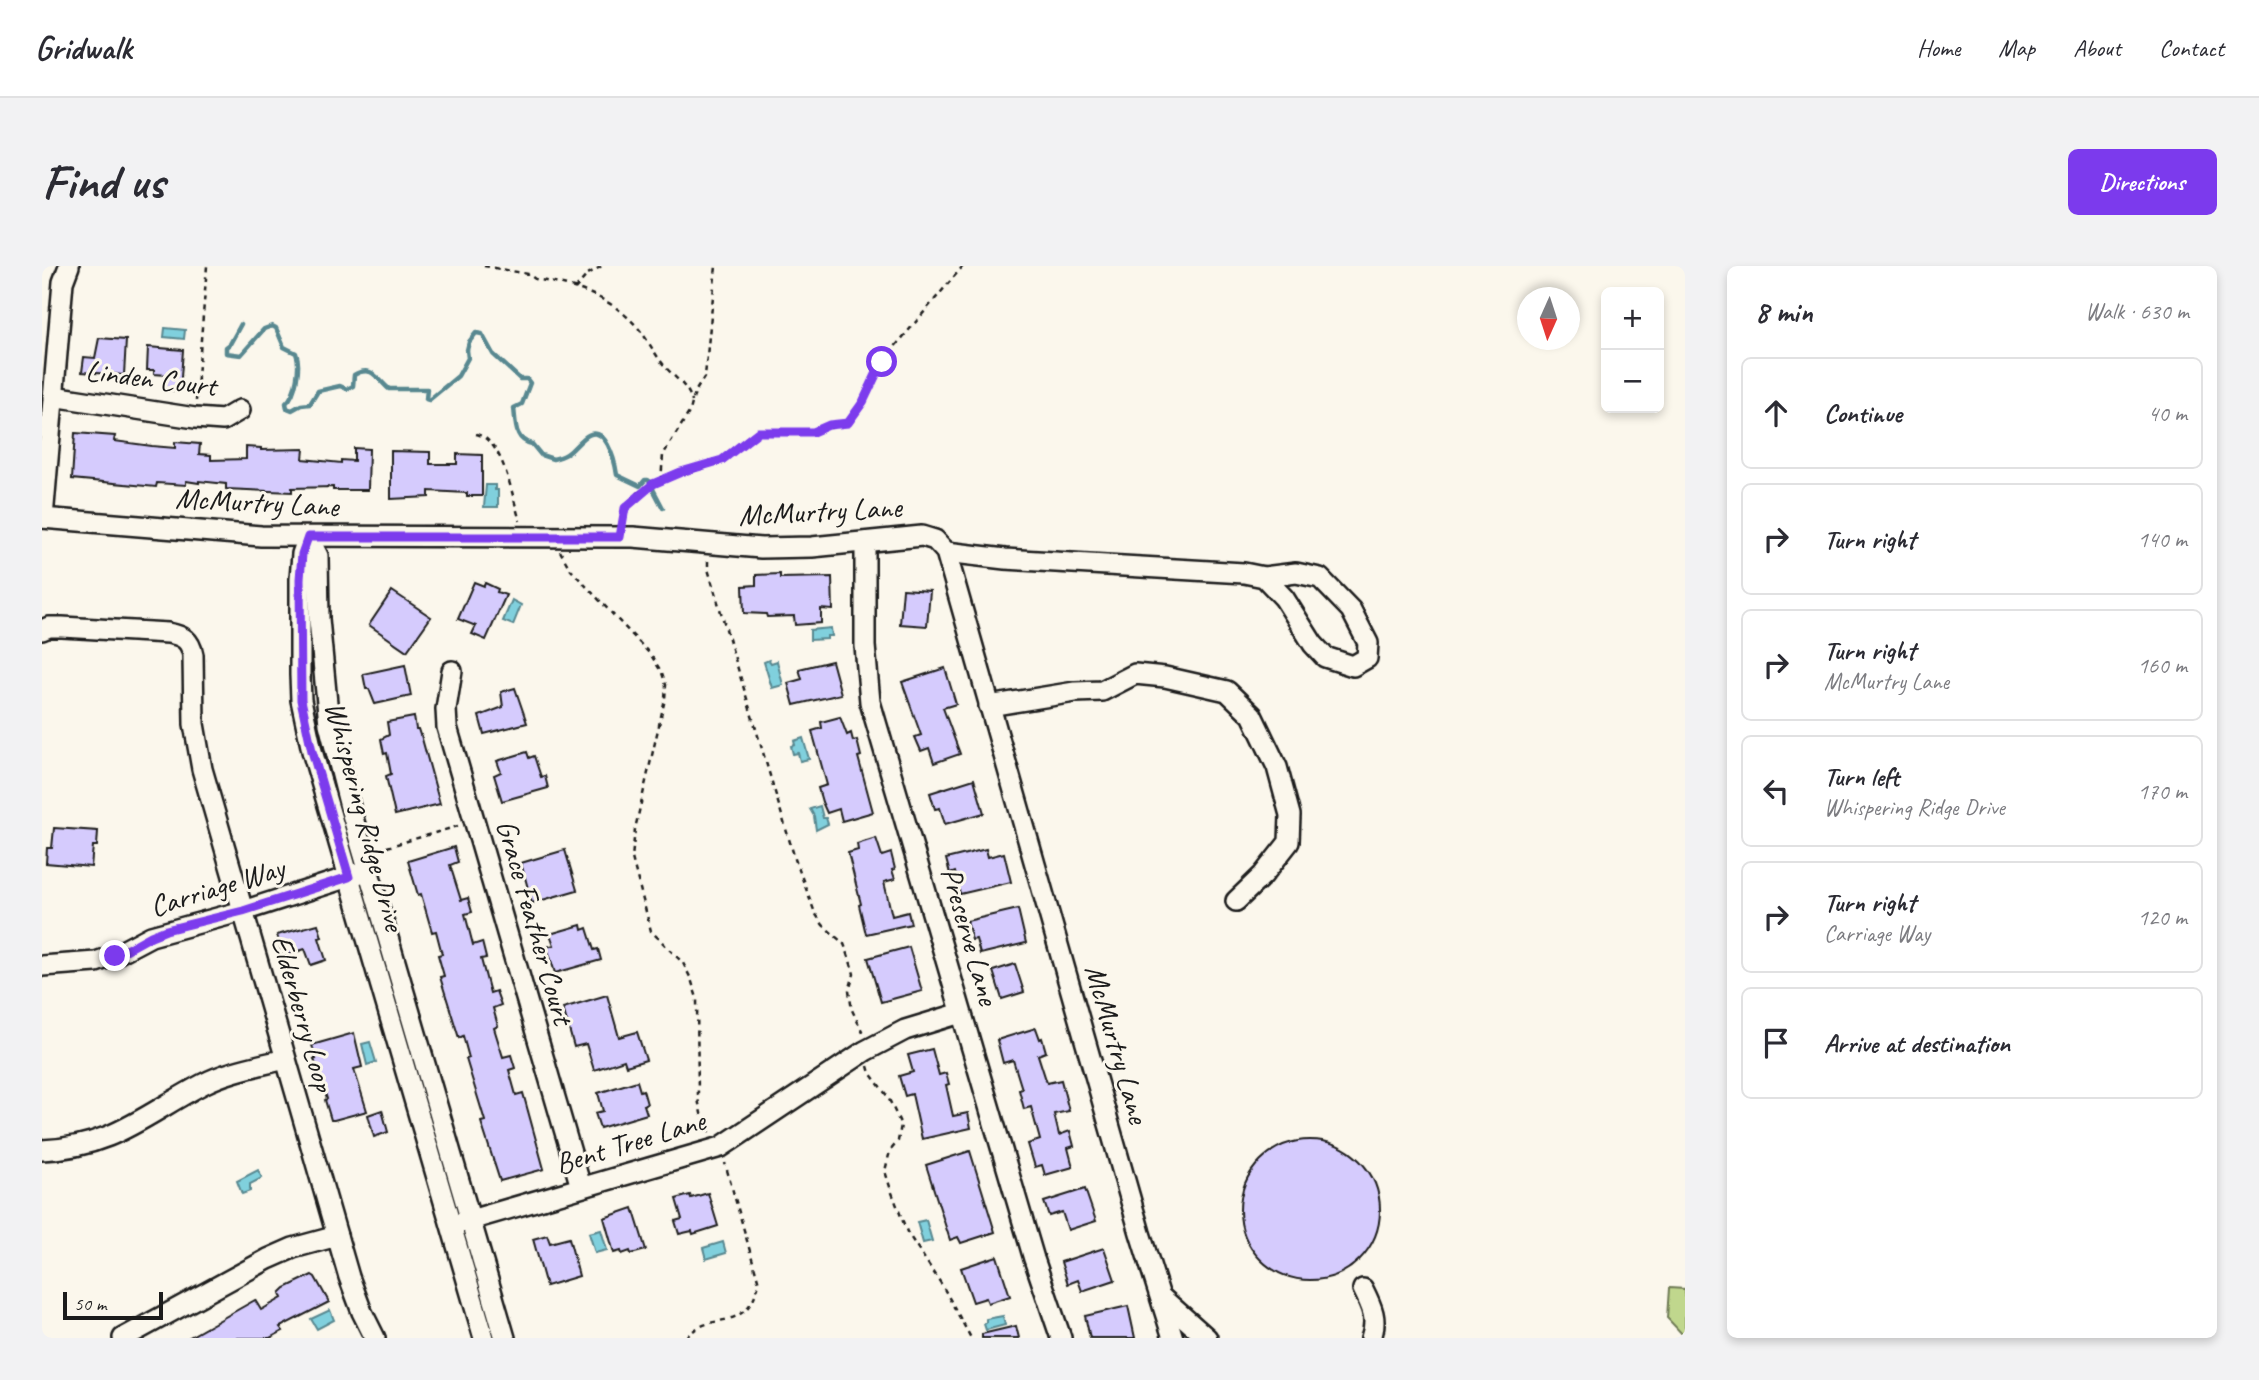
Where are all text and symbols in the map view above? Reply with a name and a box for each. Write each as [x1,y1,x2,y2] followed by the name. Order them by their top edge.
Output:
[35,27,132,69] text: Gridwalk
[1917,33,1960,63] text: Home
[1998,33,2035,63] text: Map
[2073,33,2121,63] text: About
[2159,33,2224,63] text: Contact
[2068,149,2217,215] button: Directions
[42,151,164,213] text: Find us
[1517,287,1580,350] north arrow
[1601,287,1664,413] map controls
[1601,287,1664,350] button: +
[1755,293,1812,331] text: 8 min
[2085,297,2189,326] text: Walk · 630 m
[866,346,897,377] route start
[1601,350,1664,413] button: −
[84,351,221,405] street label: Linden Court
[1757,394,1795,432] icon: ahead
[1824,397,1902,430] text: Continue
[2148,399,2187,428] text: 40 m
[175,479,342,525] street label: McMurtry Lane
[738,488,905,534] street label: McMurtry Lane
[1757,520,1795,558] icon: right
[1824,523,1915,556] text: Turn right
[2138,525,2187,554] text: 140 m
[1824,634,1915,667] text: Turn right
[1757,646,1795,684] icon: right
[2138,651,2187,680] text: 160 m
[1824,667,1949,696] text: McMurtry Lane
[316,697,414,937] street label: Whispering Ridge Drive
[1824,760,1899,793] text: Turn left
[1757,772,1795,810] icon: left
[2138,777,2187,806] text: 170 m
[1824,793,2005,822] text: Whispering Ridge Drive
[488,815,583,1032] street label: Grace Feather Court
[145,848,291,925] street label: Carriage Way
[932,863,1008,1011] street label: Preserve Lane
[1824,886,1915,919] text: Turn right
[1757,898,1795,936] icon: right
[2138,903,2187,932] text: 120 m
[1824,919,1930,948] text: Carriage Way
[263,931,344,1097] street label: Elderberry Loop
[99,940,130,971] route end
[1076,960,1158,1130] street label: McMurtry Lane
[1757,1024,1795,1062] icon: arrive
[1824,1027,2010,1060] text: Arrive at destination
[551,1101,712,1183] street label: Bent Tree Lane
[63,1289,163,1321] scale bar
[74,1292,106,1316] text: 50 m

